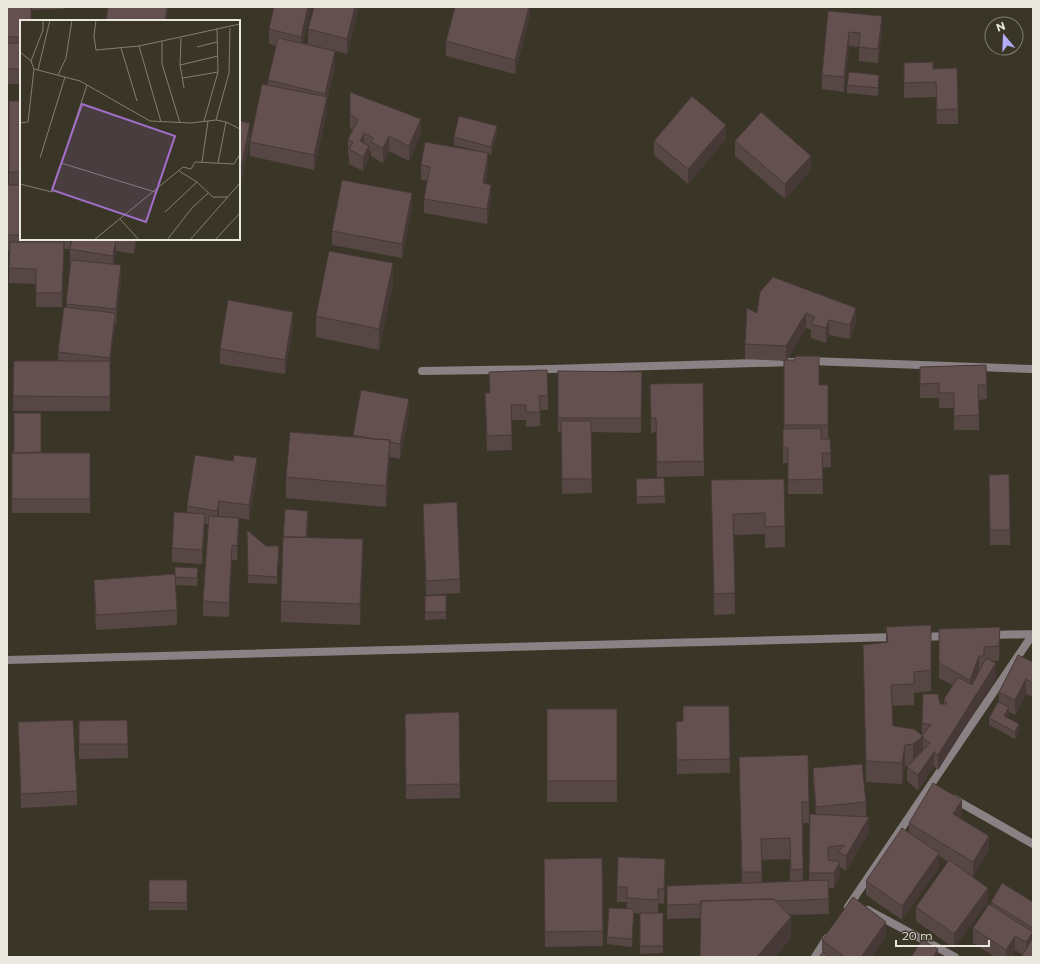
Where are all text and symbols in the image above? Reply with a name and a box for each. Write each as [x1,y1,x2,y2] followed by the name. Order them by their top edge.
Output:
[984,16,1024,56] north arrow
[994,18,1007,35] text: N
[20,20,240,240] inset map
[896,922,989,948] scale bar
[902,928,933,943] text: 20 m

